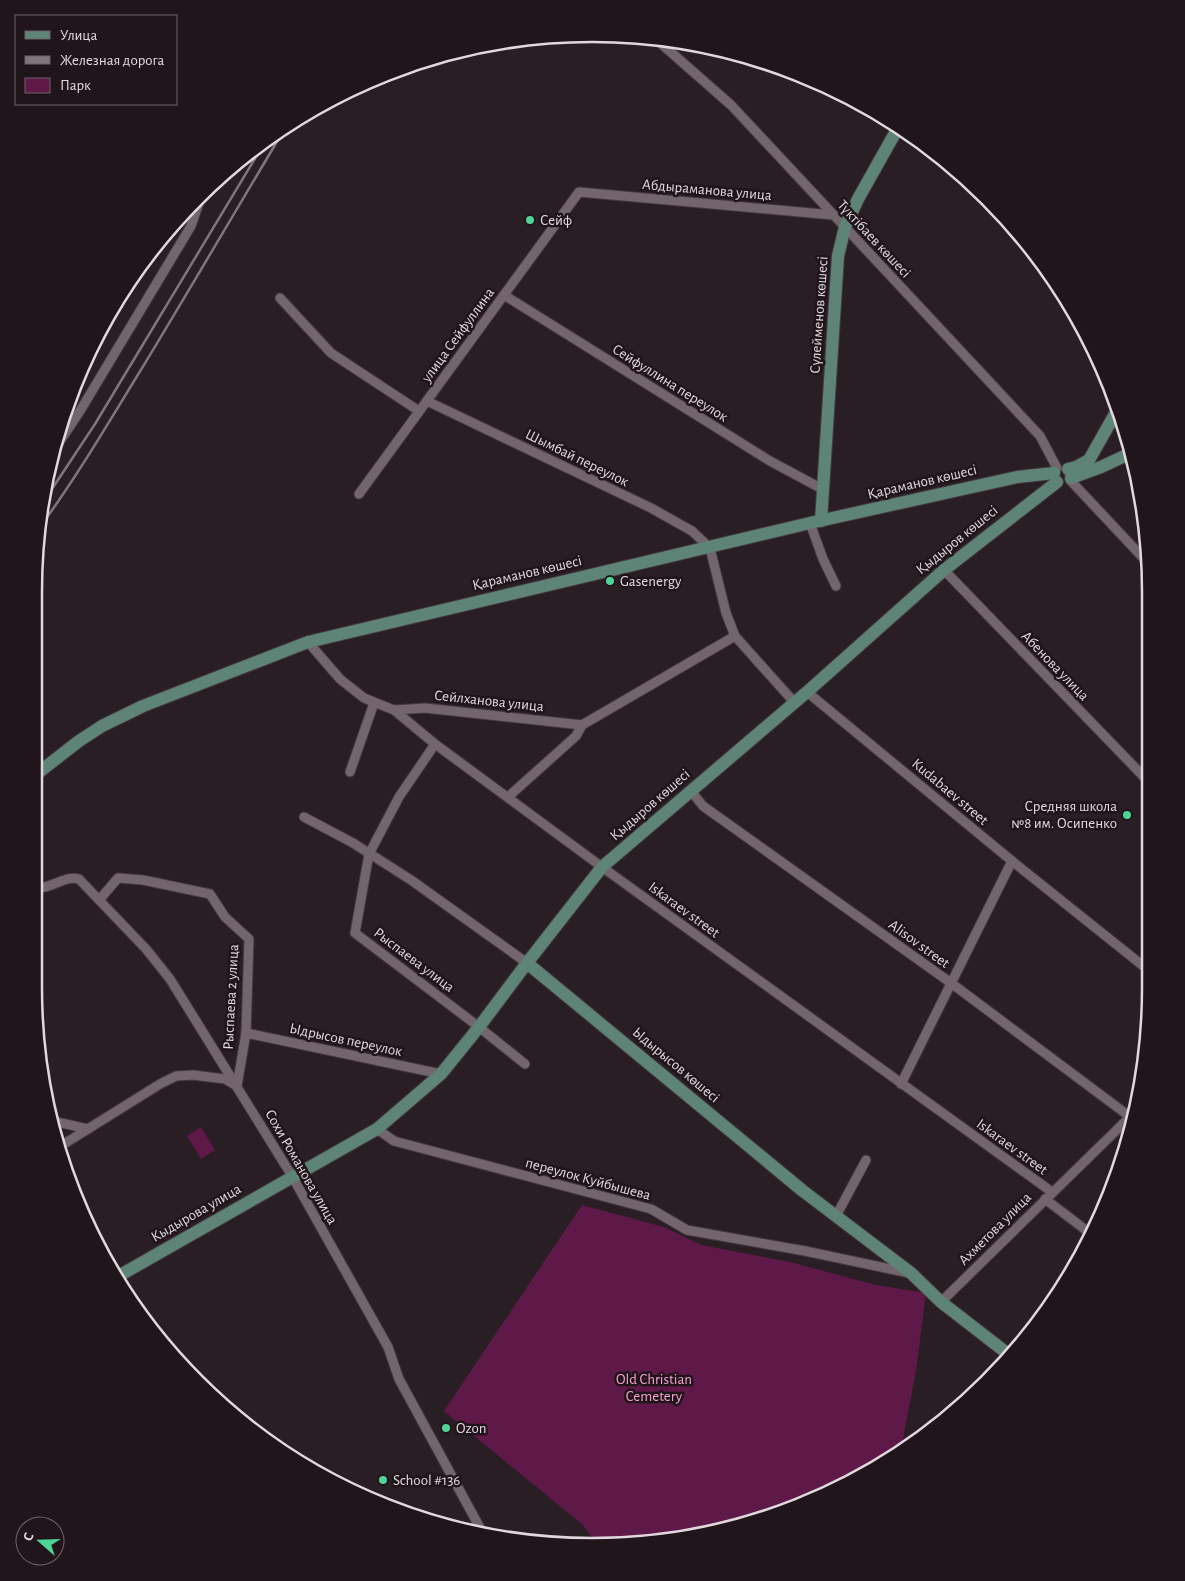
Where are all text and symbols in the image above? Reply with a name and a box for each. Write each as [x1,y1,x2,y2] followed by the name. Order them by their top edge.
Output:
[15,15,178,105] legend
[60,28,97,43] text: Улица
[60,53,165,68] text: Железная дорога
[60,78,91,93] text: Парк
[642,177,773,203] street label: Абдыраманова улица
[834,197,914,281] street label: Түктібаев көшесі
[540,213,572,228] place label: Сейф
[524,214,536,226] marker: Сейф
[807,256,831,374] street label: Сүлейменов көшесі
[418,285,497,386] street label: улица Сейфуллина
[610,341,731,425] street label: Сейфуллина переулок
[523,427,631,490] street label: Шымбай переулок
[866,462,978,502] street label: Қараманов көшесі
[913,503,1001,577] street label: Қыдыров көшесі
[471,553,583,593] street label: Қараманов көшесі
[620,574,682,589] place label: Gasenergy
[604,575,616,587] marker: Gasenergy
[1018,628,1092,704] street label: Абенова улица
[433,688,545,714] street label: Сейлханова улица
[909,756,991,828] street label: Kudabaev street
[607,766,693,844] street label: Қыдыров көшесі
[1011,799,1117,831] place label: Средняя школа №8 им. Осипенко
[1121,809,1133,821] marker: Средняя школа №8 им. Осипенко
[646,879,722,941] street label: Iskaraev street
[886,917,952,971] street label: Alisov street
[371,925,457,995] street label: Рыспаева улица
[221,944,241,1050] street label: Рыспаева 2 улица
[288,1021,404,1059] street label: Ыдрысов переулок
[630,1024,722,1106] street label: Ыдырысов көшесі
[262,1107,340,1227] street label: Сохи Романова улица
[974,1116,1050,1178] street label: Iskaraev street
[524,1155,652,1203] street label: переулок Куйбышева
[148,1181,244,1245] street label: Кыдырова улица
[956,1190,1034,1268] street label: Ахметова улица
[616,1372,692,1404] park label: Old Christian Cemetery
[456,1421,486,1436] place label: Ozon
[440,1422,452,1434] marker: Ozon
[393,1473,460,1488] place label: School #136
[377,1474,389,1486] marker: School #136
[15,1516,65,1566] north arrow
[21,1531,37,1543] text: С

